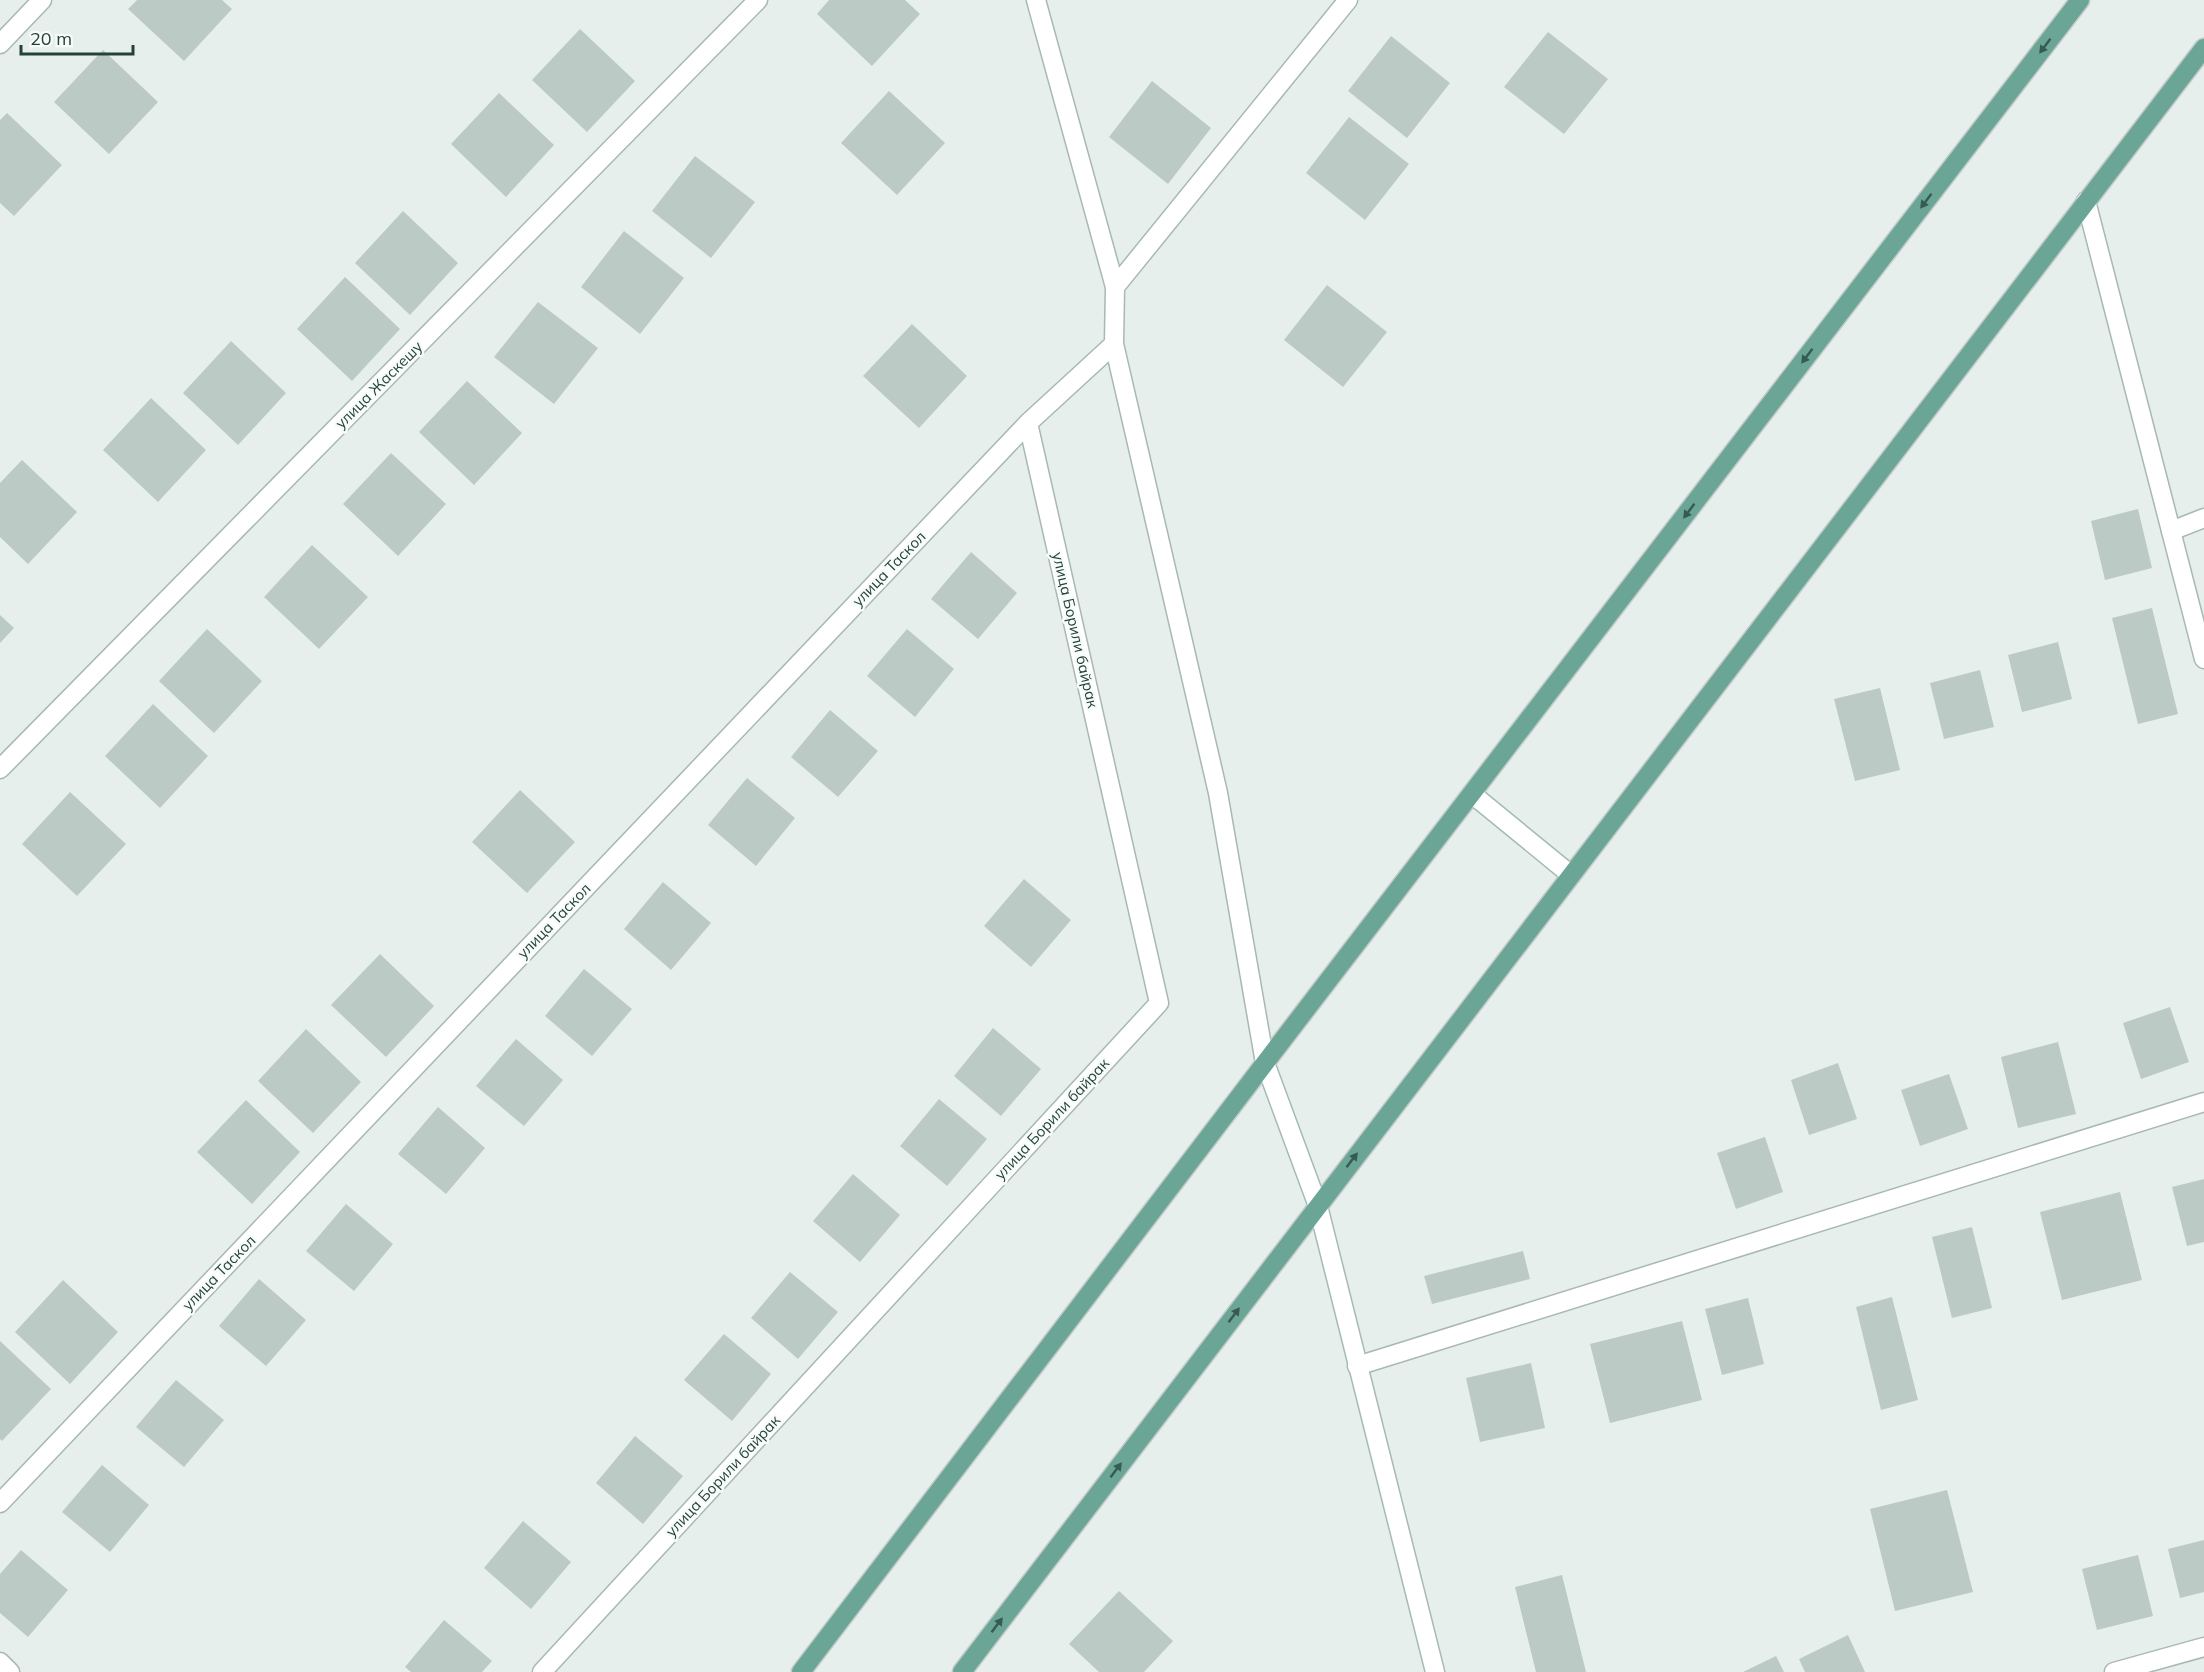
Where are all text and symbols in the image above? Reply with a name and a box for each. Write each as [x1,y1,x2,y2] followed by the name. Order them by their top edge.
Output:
[21,18,134,56] scale bar
[30,27,72,50] text: 20 m
[2039,39,2051,54] one-way arrow
[1920,193,1933,209] one-way arrow
[331,337,426,432] street label: улица Жаскешу
[1801,348,1814,364] one-way arrow
[1683,503,1695,518] one-way arrow
[848,527,929,610] street label: улица Таскол
[1048,550,1103,711] street label: улица Борили байрак
[513,879,594,962] street label: улица Таскол
[990,1053,1114,1183] street label: улица Борили байрак
[1346,1153,1358,1168] one-way arrow
[178,1231,259,1314] street label: улица Таскол
[1228,1308,1240,1324] one-way arrow
[661,1410,785,1540] street label: улица Борили байрак
[1109,1463,1121,1478] one-way arrow
[991,1618,1003,1633] one-way arrow

